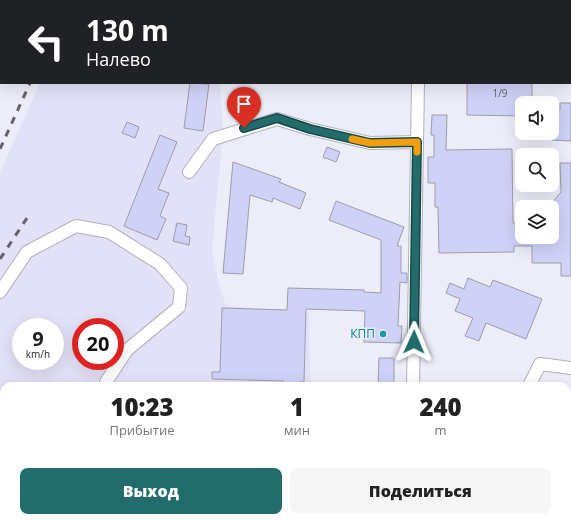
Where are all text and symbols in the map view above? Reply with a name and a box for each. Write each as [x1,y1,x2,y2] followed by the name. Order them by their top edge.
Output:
[86,11,169,49] text: 130 m
[20,16,72,68] icon: left
[86,47,151,71] text: Налево
[492,86,508,100] house number: 1/9
[227,87,261,128] pin
[233,93,255,115] icon: arrive
[515,96,559,244] map controls
[515,96,559,140] button: sound
[515,148,559,192] button: search
[515,200,559,244] button: layers
[72,318,124,370] speed limit sign: 20
[393,321,435,363] position arrow
[32,325,44,352] text: 9
[350,325,375,342] place label: КПП
[378,329,388,339] marker: КПП
[26,347,50,361] text: km/h
[110,390,174,423] text: 10:23
[290,390,304,423] text: 1
[419,390,462,423] text: 240
[109,421,175,439] text: Прибытие
[284,421,310,439] text: мин
[434,421,447,439] text: m
[20,468,282,514] button: Выход
[290,468,551,514] button: Поделиться

